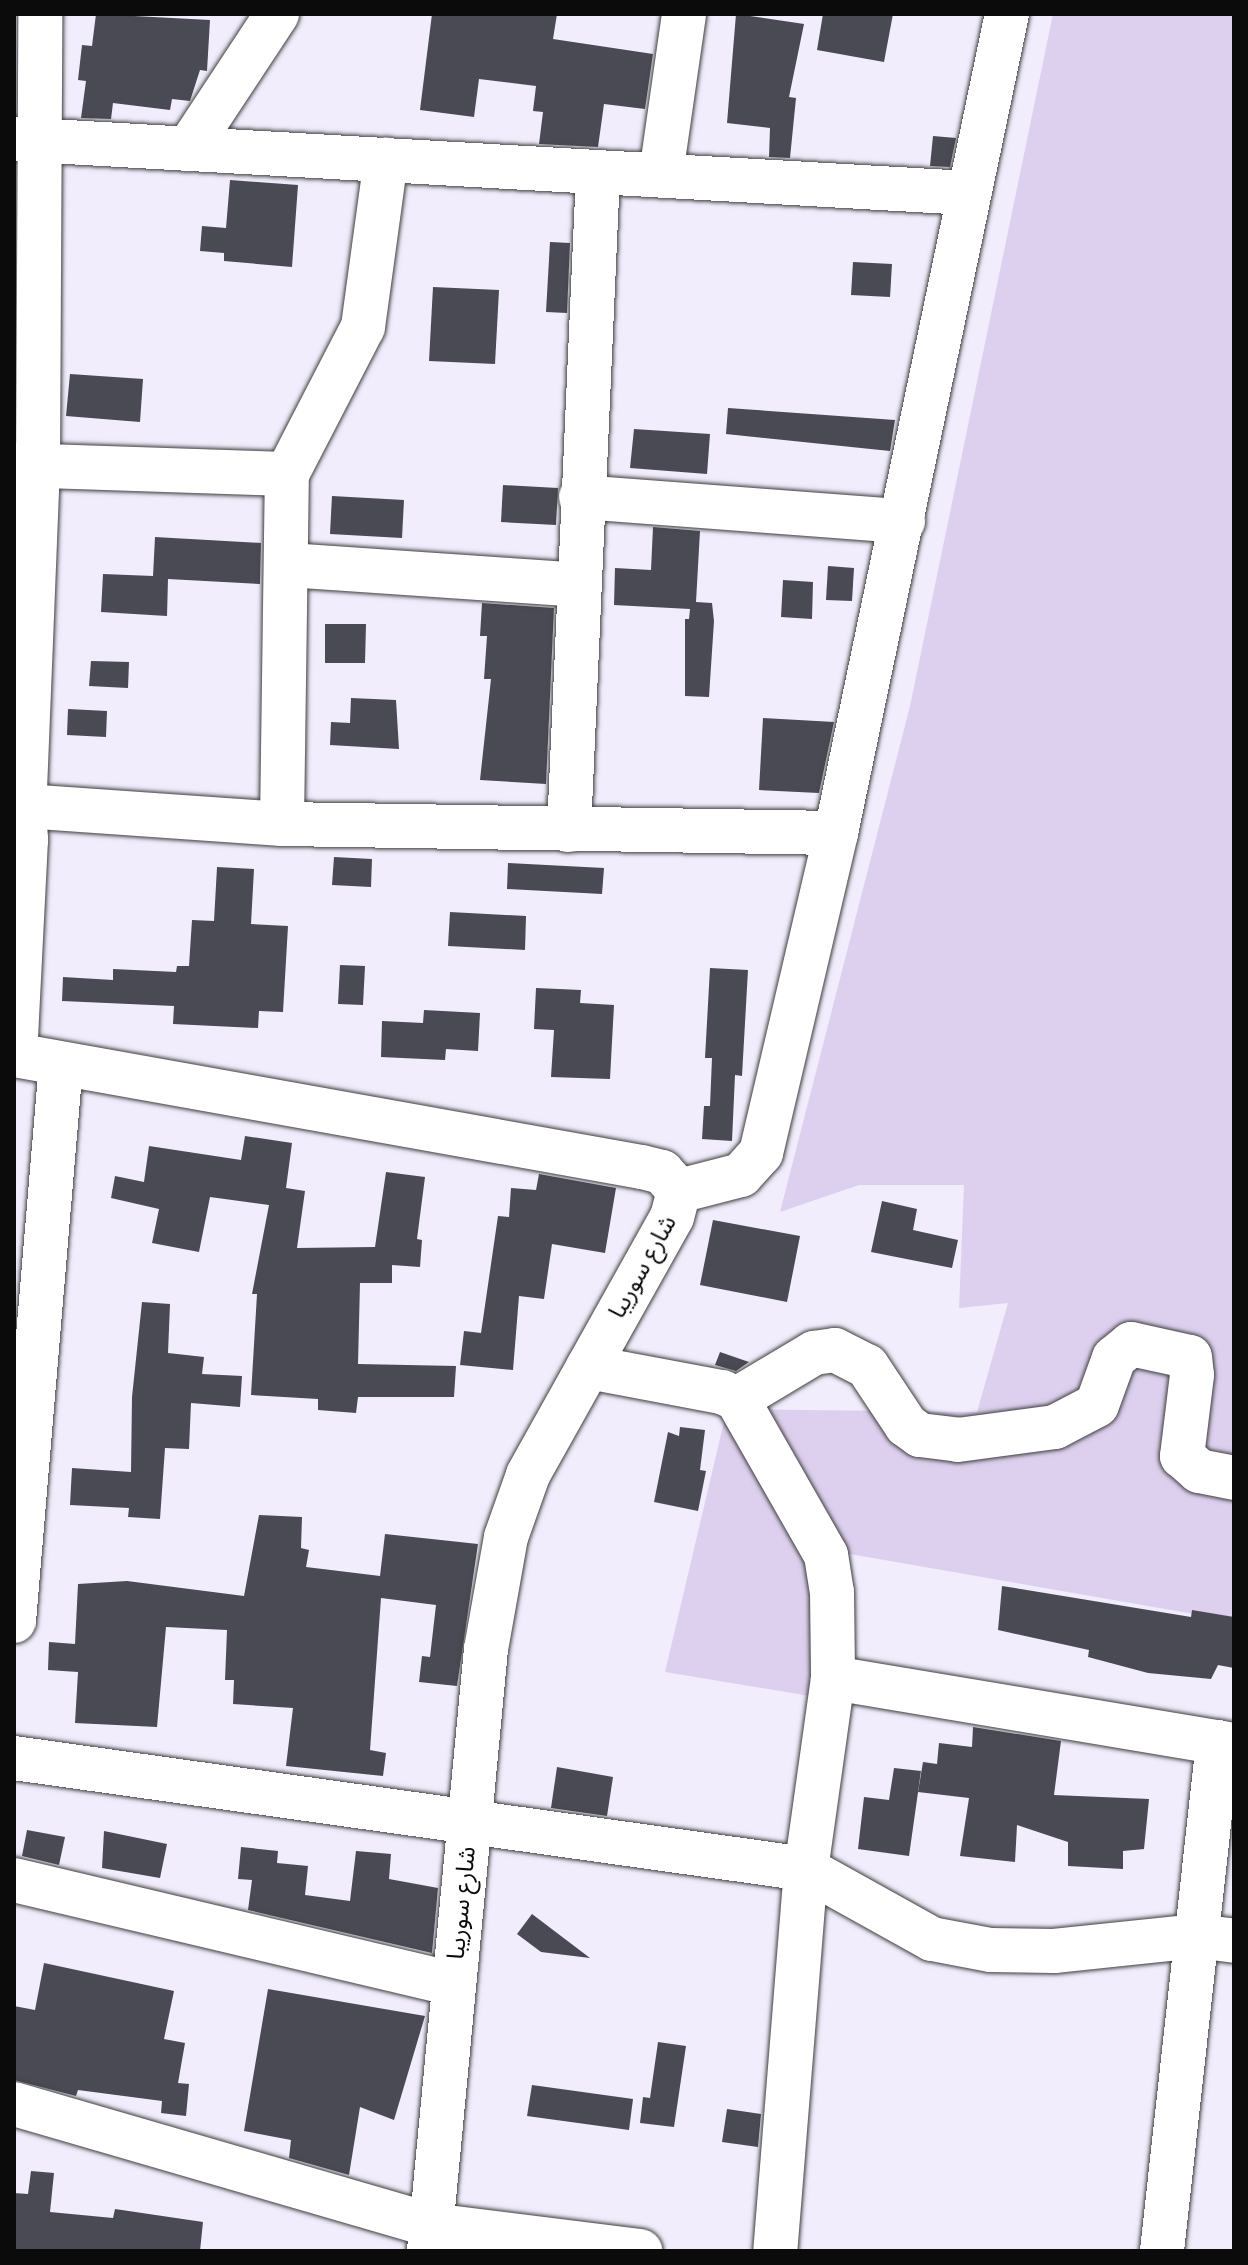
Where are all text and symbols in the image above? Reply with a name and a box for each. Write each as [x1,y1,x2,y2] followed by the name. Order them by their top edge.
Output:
[603,1210,683,1324] street label: شارع سوريبا
[442,1845,482,1961] street label: شارع سوريبا

